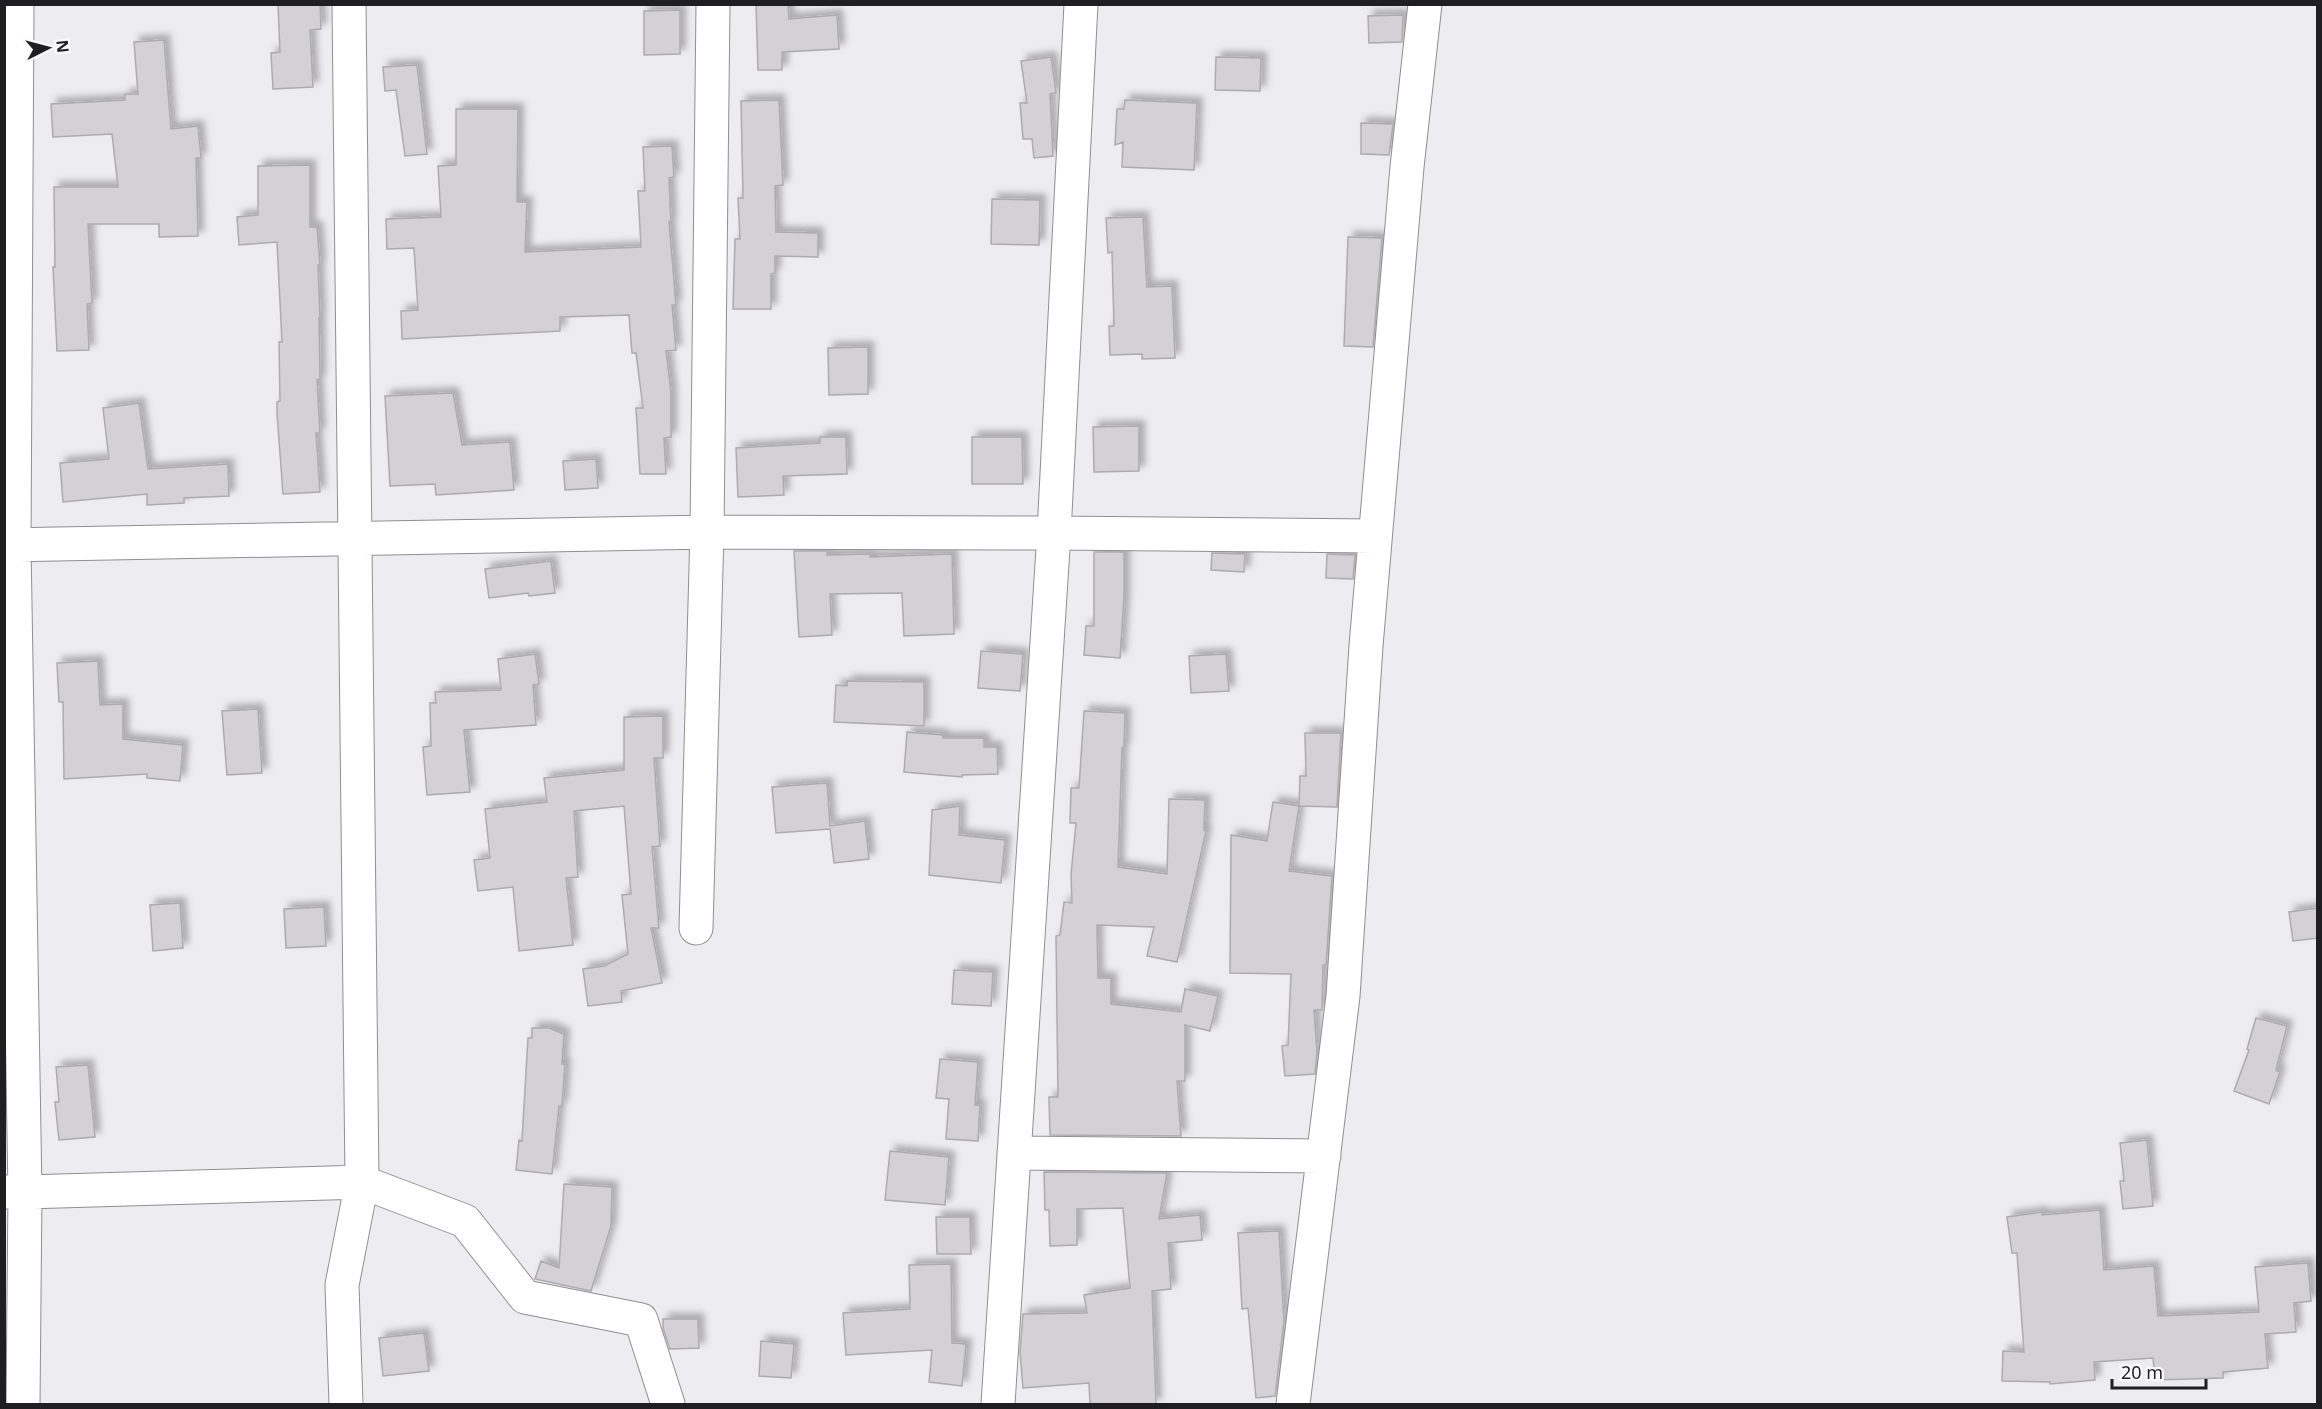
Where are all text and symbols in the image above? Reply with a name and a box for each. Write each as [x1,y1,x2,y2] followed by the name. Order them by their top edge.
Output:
[18,18,78,78] north arrow
[51,39,75,54] text: N
[2112,1352,2206,1390] scale bar
[2121,1360,2163,1384] text: 20 m

